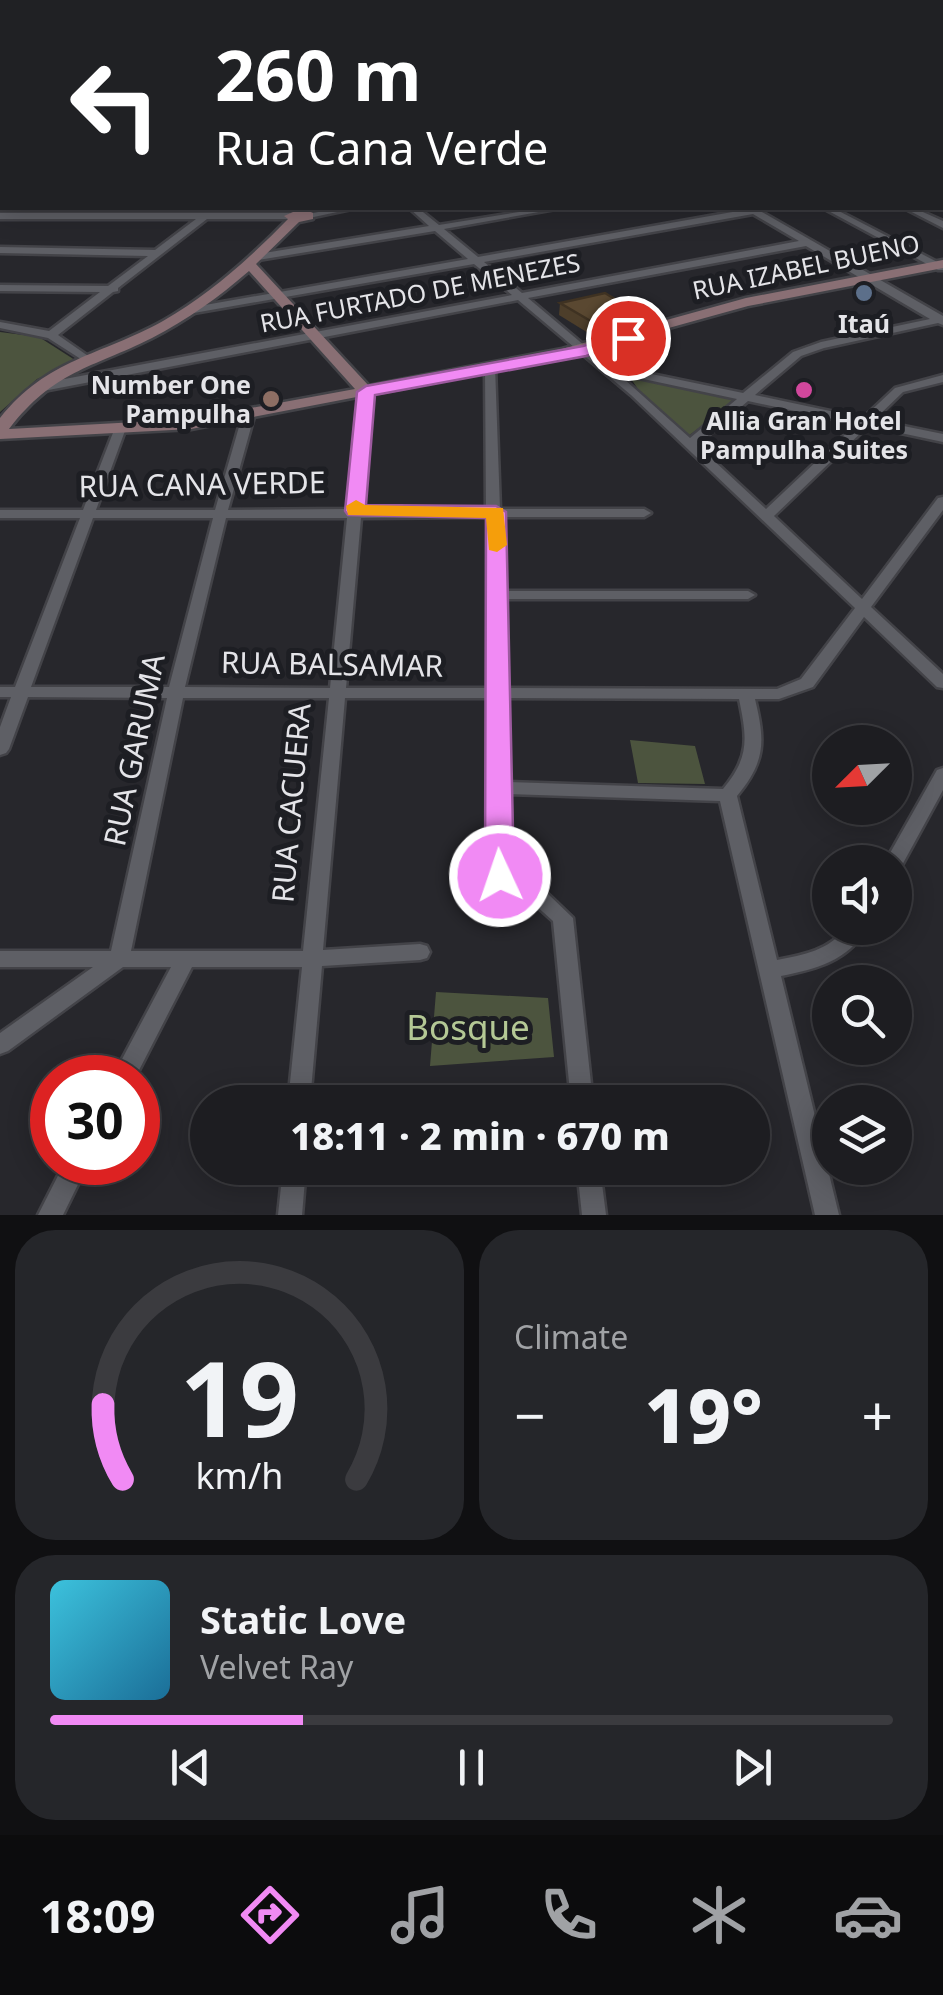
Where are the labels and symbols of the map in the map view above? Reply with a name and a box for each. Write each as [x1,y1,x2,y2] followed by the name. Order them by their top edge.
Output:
[689,225,923,307] street label: RUA IZABEL BUENO
[257,244,583,340] street label: RUA FURTADO DE MENEZES
[853,282,875,304] marker: Itaú
[586,296,671,381] pin
[838,306,890,340] place label: Itaú
[91,367,251,430] place label: Number One Pampulha
[793,379,815,401] marker: Allia Gran Hotel Pampulha Suites
[260,388,282,410] marker: Number One Pampulha
[700,403,908,466] place label: Allia Gran Hotel Pampulha Suites
[78,461,326,506] street label: RUA CANA VERDE
[221,641,444,686] street label: RUA BALSAMAR
[93,649,174,849] street label: RUA GARUMA
[261,701,320,904] street label: RUA CACUERA
[812,725,912,825] north arrow
[448,824,552,928] position arrow
[406,1003,530,1050] park label: Bosque
[30,1055,160,1185] speed limit sign: 30

